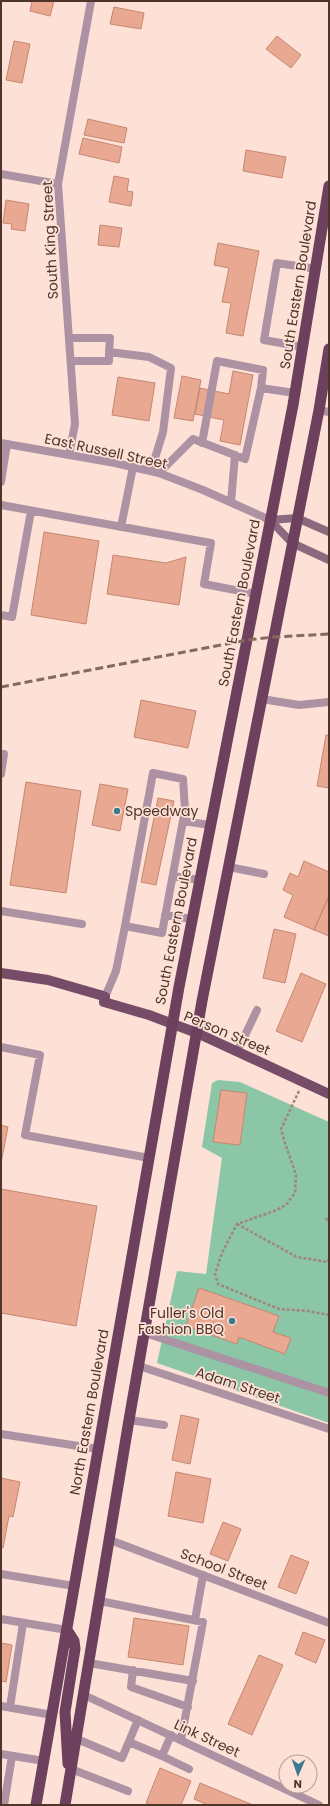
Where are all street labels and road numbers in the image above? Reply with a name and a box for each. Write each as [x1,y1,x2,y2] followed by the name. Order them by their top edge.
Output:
[37,180,63,300] street label: South King Street
[275,199,321,371] street label: South Eastern Boulevard
[43,428,169,474] street label: East Russell Street
[213,518,265,688] street label: South Eastern Boulevard
[150,836,202,1006] street label: South Eastern Boulevard
[181,1006,273,1060] street label: Person Street
[65,1327,113,1497] street label: North Eastern Boulevard
[193,1362,283,1408] street label: Adam Street
[178,1543,270,1595] street label: School Street
[171,1714,243,1762] street label: Link Street

